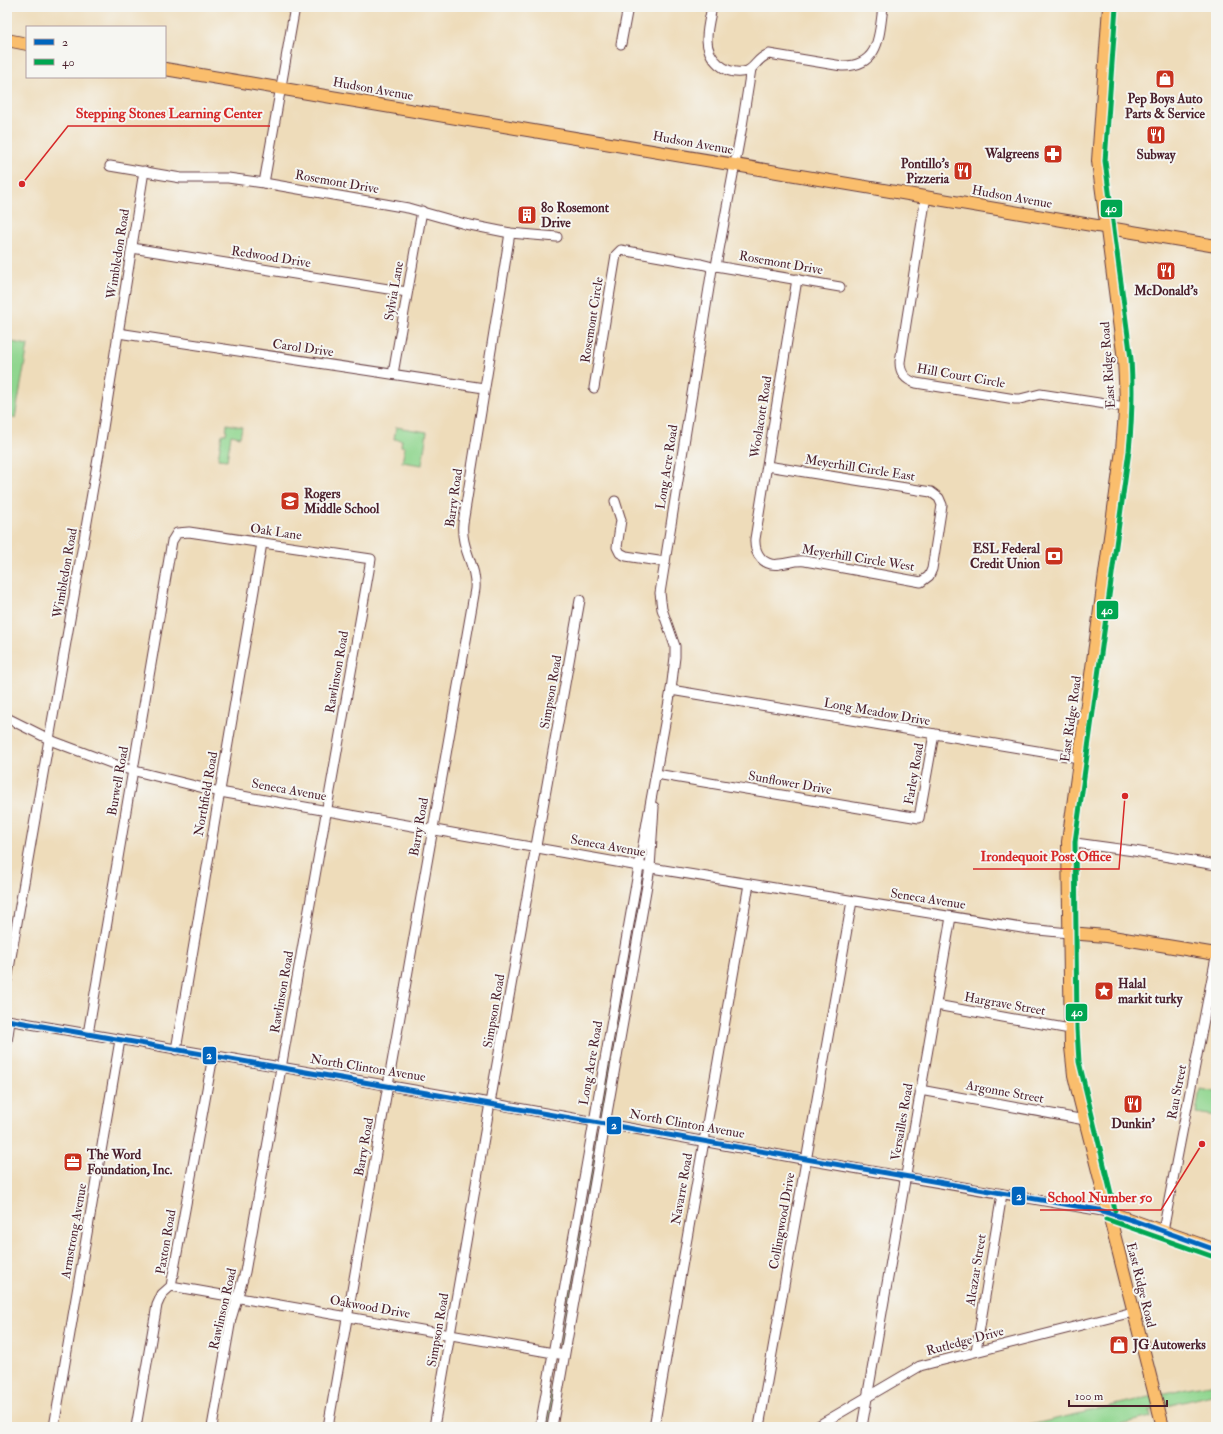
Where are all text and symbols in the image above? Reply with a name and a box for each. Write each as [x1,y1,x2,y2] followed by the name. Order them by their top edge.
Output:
[26,26,166,78] legend
[62,35,68,50] text: 2
[62,55,75,70] text: 40
[1154,68,1176,90] shop icon: Pep Boys Auto Parts & Service
[332,74,415,104] street label: Hudson Avenue
[1125,91,1205,122] place label: Pep Boys Auto Parts & Service
[68,100,270,126] callout: Stepping Stones Learning Center
[76,105,263,123] text: Stepping Stones Learning Center
[1145,124,1167,146] restaurant icon: Subway
[652,128,735,158] street label: Hudson Avenue
[1042,143,1064,165] pharmacy icon: Walgreens
[984,146,1040,163] place label: Walgreens
[1136,147,1177,164] place label: Subway
[901,156,950,187] place label: Pontillo's Pizzeria
[952,160,974,182] restaurant icon: Pontillo's Pizzeria
[294,167,381,197] street label: Rosemont Drive
[971,182,1054,212] street label: Hudson Avenue
[1100,199,1123,218] line badge: 40
[541,200,610,231] place label: 80 Rosemont Drive
[1104,202,1117,216] text: 40
[516,204,538,226] building icon: 80 Rosemont Drive
[103,207,133,301] street label: Wimbledon Road
[230,243,312,271] street label: Redwood Drive
[738,248,825,278] street label: Rosemont Drive
[381,259,408,322] street label: Sylvia Lane
[1155,260,1177,282] restaurant icon: McDonald's
[577,275,607,364] street label: Rosemont Circle
[1133,283,1198,299] place label: McDonald's
[1097,320,1119,409] street label: East Ridge Road
[271,336,335,360] street label: Carol Drive
[916,360,1007,392] street label: Hill Court Circle
[746,374,775,460] street label: Woolacott Road
[652,423,682,510] street label: Long Acre Road
[804,451,916,486] street label: Meyerhill Circle East
[442,467,467,529] street label: Barry Road
[303,486,380,517] place label: Rogers Middle School
[279,490,301,512] school or university icon: Rogers Middle School
[249,520,303,544] street label: Oak Lane
[49,526,81,620] street label: Wimbledon Road
[800,541,915,576] street label: Meyerhill Circle West
[970,541,1041,572] place label: ESL Federal Credit Union
[1043,545,1065,567] bank icon: ESL Federal Credit Union
[1096,600,1119,620] line badge: 40
[1100,604,1113,618] text: 40
[322,629,352,714] street label: Rawlinson Road
[537,653,566,730] street label: Simpson Road
[1057,674,1085,763] street label: East Ridge Road
[823,695,932,729] street label: Long Meadow Drive
[901,741,928,806] street label: Farley Road
[104,745,132,817] street label: Burwell Road
[191,750,221,838] street label: Northfield Road
[747,768,833,798] street label: Sunflower Drive
[250,776,328,805] street label: Seneca Avenue
[406,796,433,858] street label: Barry Road
[569,832,647,861] street label: Seneca Avenue
[973,843,1119,869] callout: Irondequoit Post Office
[981,848,1112,866] text: Irondequoit Post Office
[889,885,967,913] street label: Seneca Avenue
[267,949,297,1034] street label: Rawlinson Road
[480,972,509,1049] street label: Simpson Road
[1118,976,1184,1008] place label: Halal markit turky
[1093,980,1115,1002] place icon: Halal markit turky
[963,989,1047,1019] street label: Hargrave Street
[1065,1003,1088,1022] line badge: 40
[1070,1006,1083,1020] text: 40
[576,1019,606,1106] street label: Long Acre Road
[202,1046,217,1065] line badge: 2
[206,1049,212,1062] text: 2
[309,1051,427,1085] street label: North Clinton Avenue
[1164,1063,1190,1121] street label: Rau Street
[964,1077,1045,1107] street label: Argonne Street
[887,1082,917,1162] street label: Versailles Road
[1122,1093,1144,1115] restaurant icon: Dunkin'
[628,1106,746,1142] street label: North Clinton Avenue
[351,1116,378,1178] street label: Barry Road
[606,1116,622,1135] line badge: 2
[1111,1116,1156,1132] place label: Dunkin'
[611,1119,617,1132] text: 2
[86,1147,173,1178] place label: The Word Foundation, Inc.
[62,1151,84,1173] office icon: The Word Foundation, Inc.
[668,1151,696,1226] street label: Navarre Road
[766,1171,799,1271] street label: Collingwood Drive
[58,1182,90,1281] street label: Armstrong Avenue
[1040,1184,1161,1210] callout: School Number 50
[1011,1186,1026,1206] line badge: 2
[1047,1189,1153,1206] text: School Number 50
[1016,1190,1022,1203] text: 2
[152,1208,180,1276] street label: Paxton Road
[962,1233,990,1308] street label: Alcazar Street
[1123,1241,1159,1330] street label: East Ridge Road
[206,1266,240,1351] street label: Rawlinson Road
[424,1291,453,1368] street label: Simpson Road
[329,1292,412,1322] street label: Oakwood Drive
[925,1323,1006,1359] street label: Rutledge Drive
[1108,1334,1130,1356] shop icon: JG Autowerks
[1132,1337,1206,1354] place label: JG Autowerks
[1069,1382,1167,1408] scale bar
[1075,1389,1104,1404] text: 100 m

